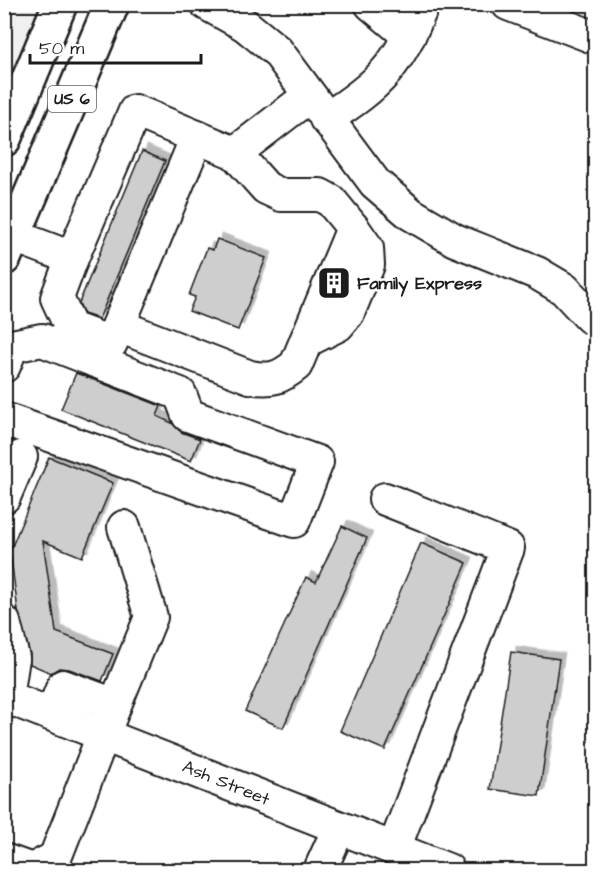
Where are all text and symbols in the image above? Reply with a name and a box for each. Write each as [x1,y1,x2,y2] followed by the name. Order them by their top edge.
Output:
[30,27,201,65] scale bar
[39,36,84,61] text: 50 m
[48,86,96,112] road number: US 6
[316,265,352,301] building icon: Family Express
[357,271,482,297] place label: Family Express
[179,754,274,812] street label: Ash Street

